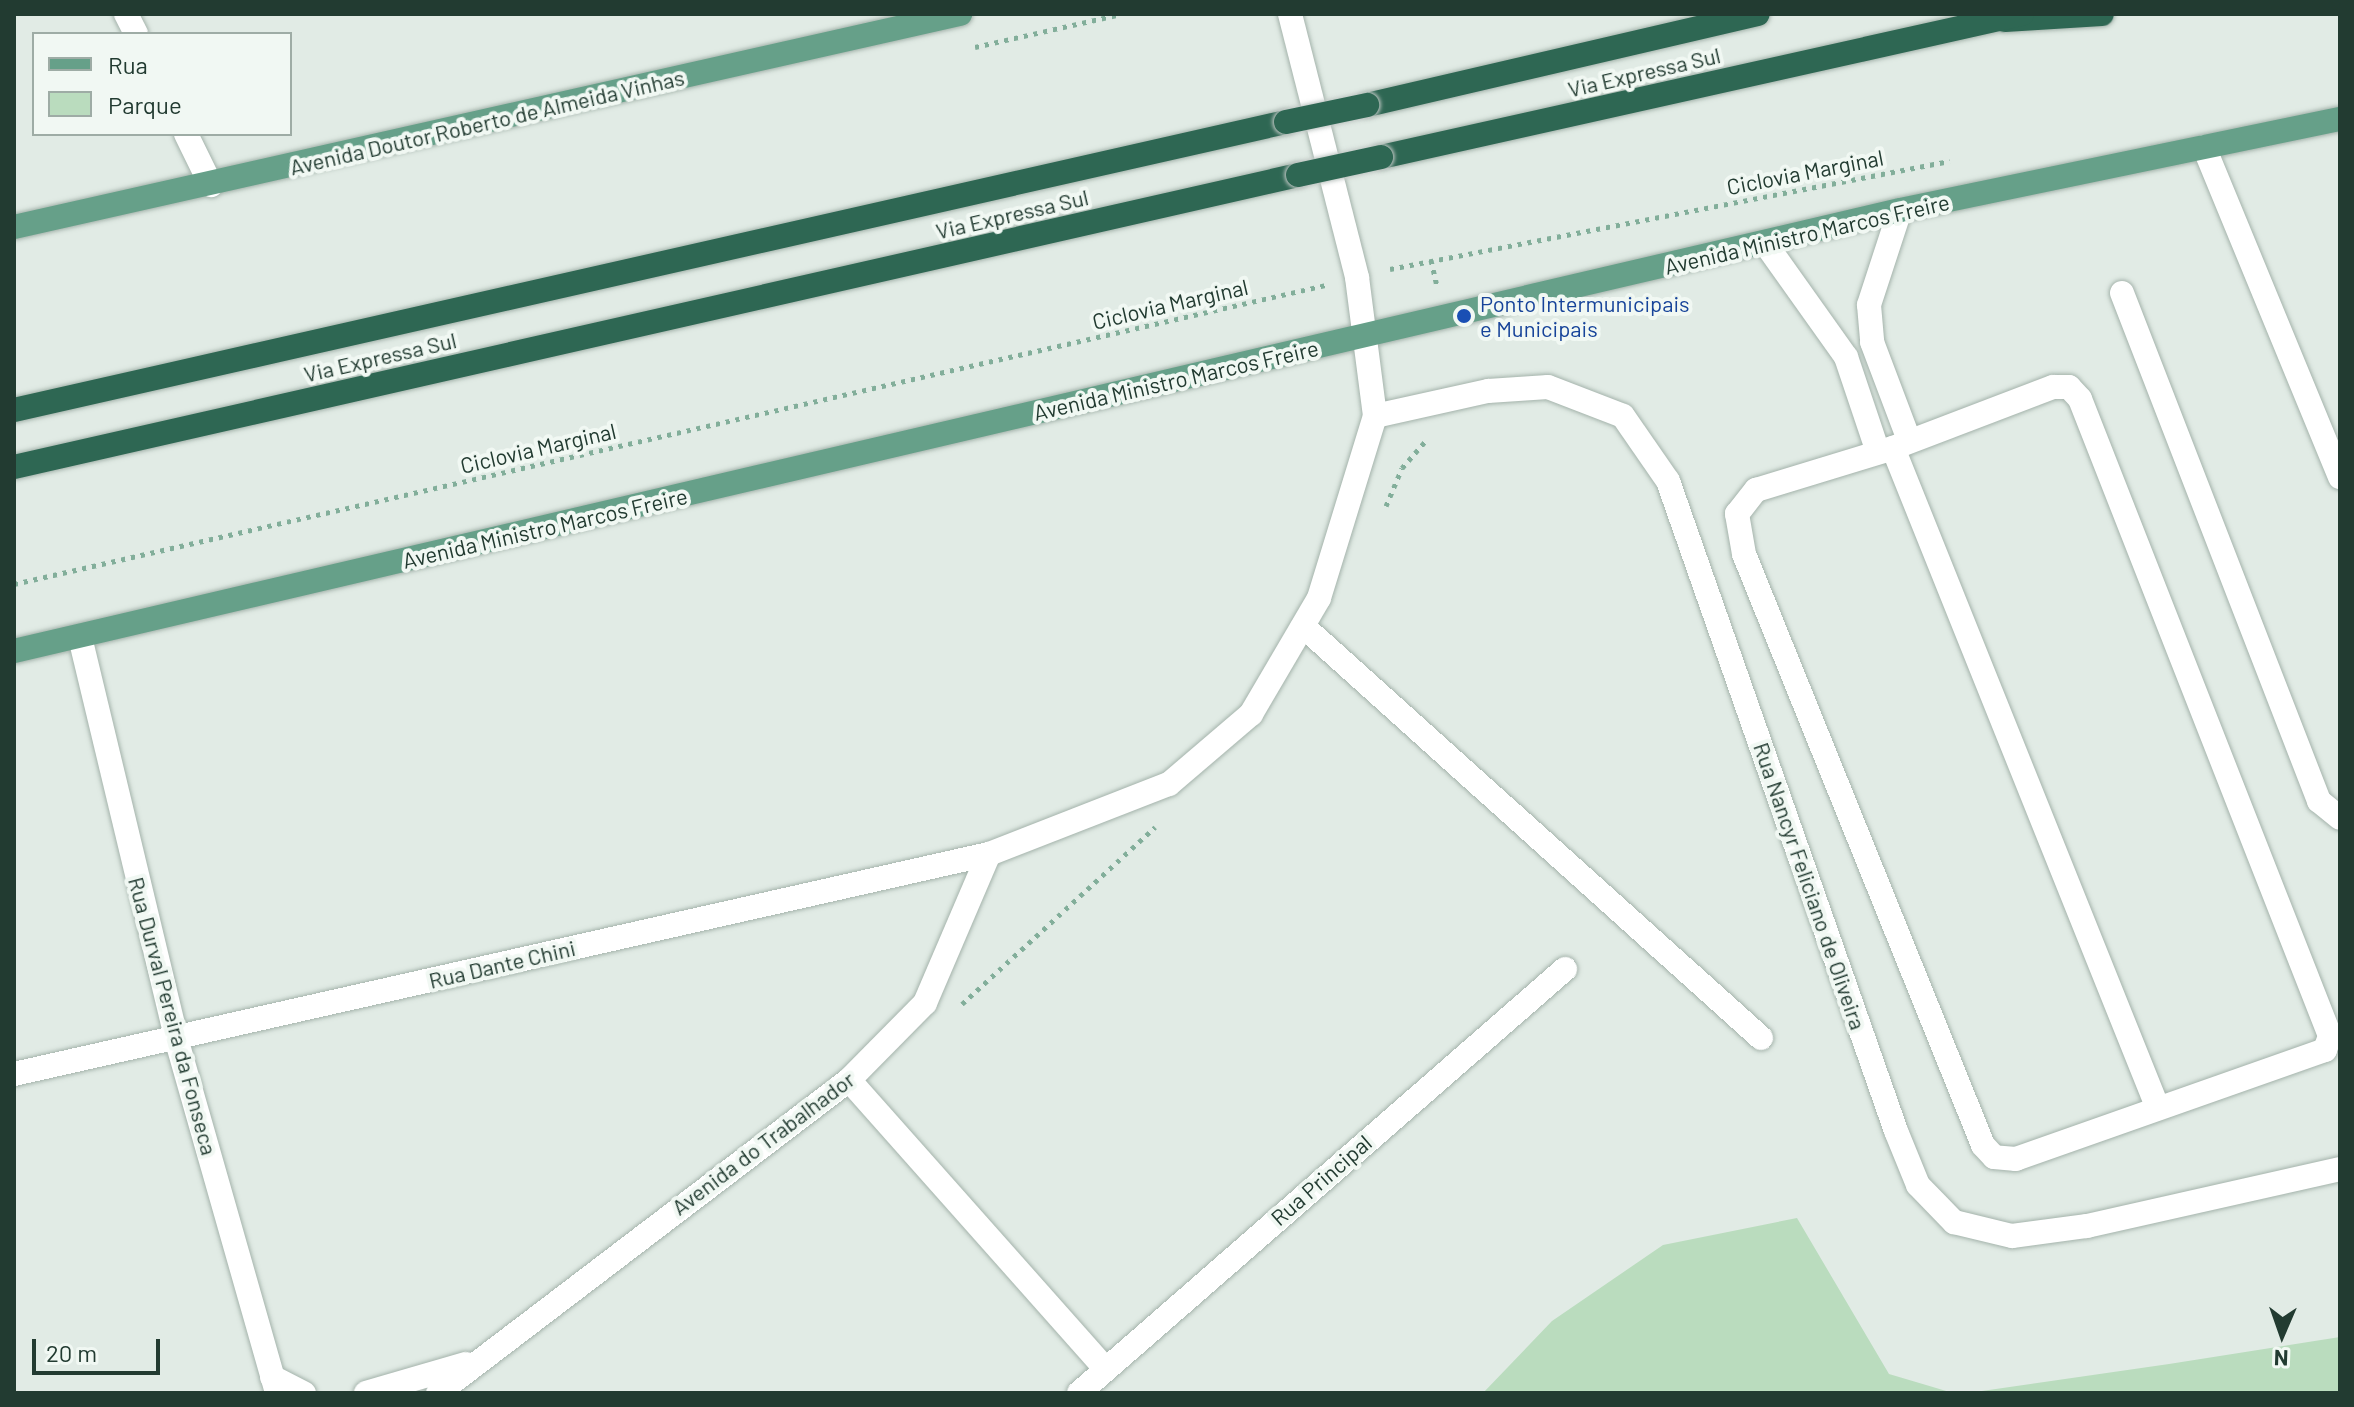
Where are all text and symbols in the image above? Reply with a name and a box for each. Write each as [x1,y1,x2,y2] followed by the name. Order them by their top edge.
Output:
[32,32,292,136] legend
[1565,42,1723,102] street label: Via Expressa Sul
[108,50,148,79] text: Rua
[287,64,687,180] street label: Avenida Doutor Roberto de Almeida Vinhas
[108,90,182,119] text: Parque
[1724,144,1886,200] street label: Ciclovia Marginal
[933,184,1091,244] street label: Via Expressa Sul
[1662,188,1952,280] street label: Avenida Ministro Marcos Freire
[1090,273,1250,335] street label: Ciclovia Marginal
[1480,290,1690,342] place label: Ponto Intermunicipais e Municipais
[1455,307,1473,325] marker: Ponto Intermunicipais e Municipais
[301,327,459,387] street label: Via Expressa Sul
[1031,334,1321,426] street label: Avenida Ministro Marcos Freire
[458,417,618,479] street label: Ciclovia Marginal
[400,482,690,574] street label: Avenida Ministro Marcos Freire
[1748,739,1872,1033] street label: Rua Nancyr Feliciano de Oliveira
[123,874,223,1158] street label: Rua Durval Pereira da Fonseca
[426,934,578,994] street label: Rua Dante Chini
[666,1066,860,1220] street label: Avenida do Trabalhador
[1265,1129,1377,1231] street label: Rua Principal
[2242,1295,2322,1375] north arrow
[36,1323,164,1373] scale bar
[46,1338,97,1367] text: 20 m
[2273,1346,2289,1372] text: N

